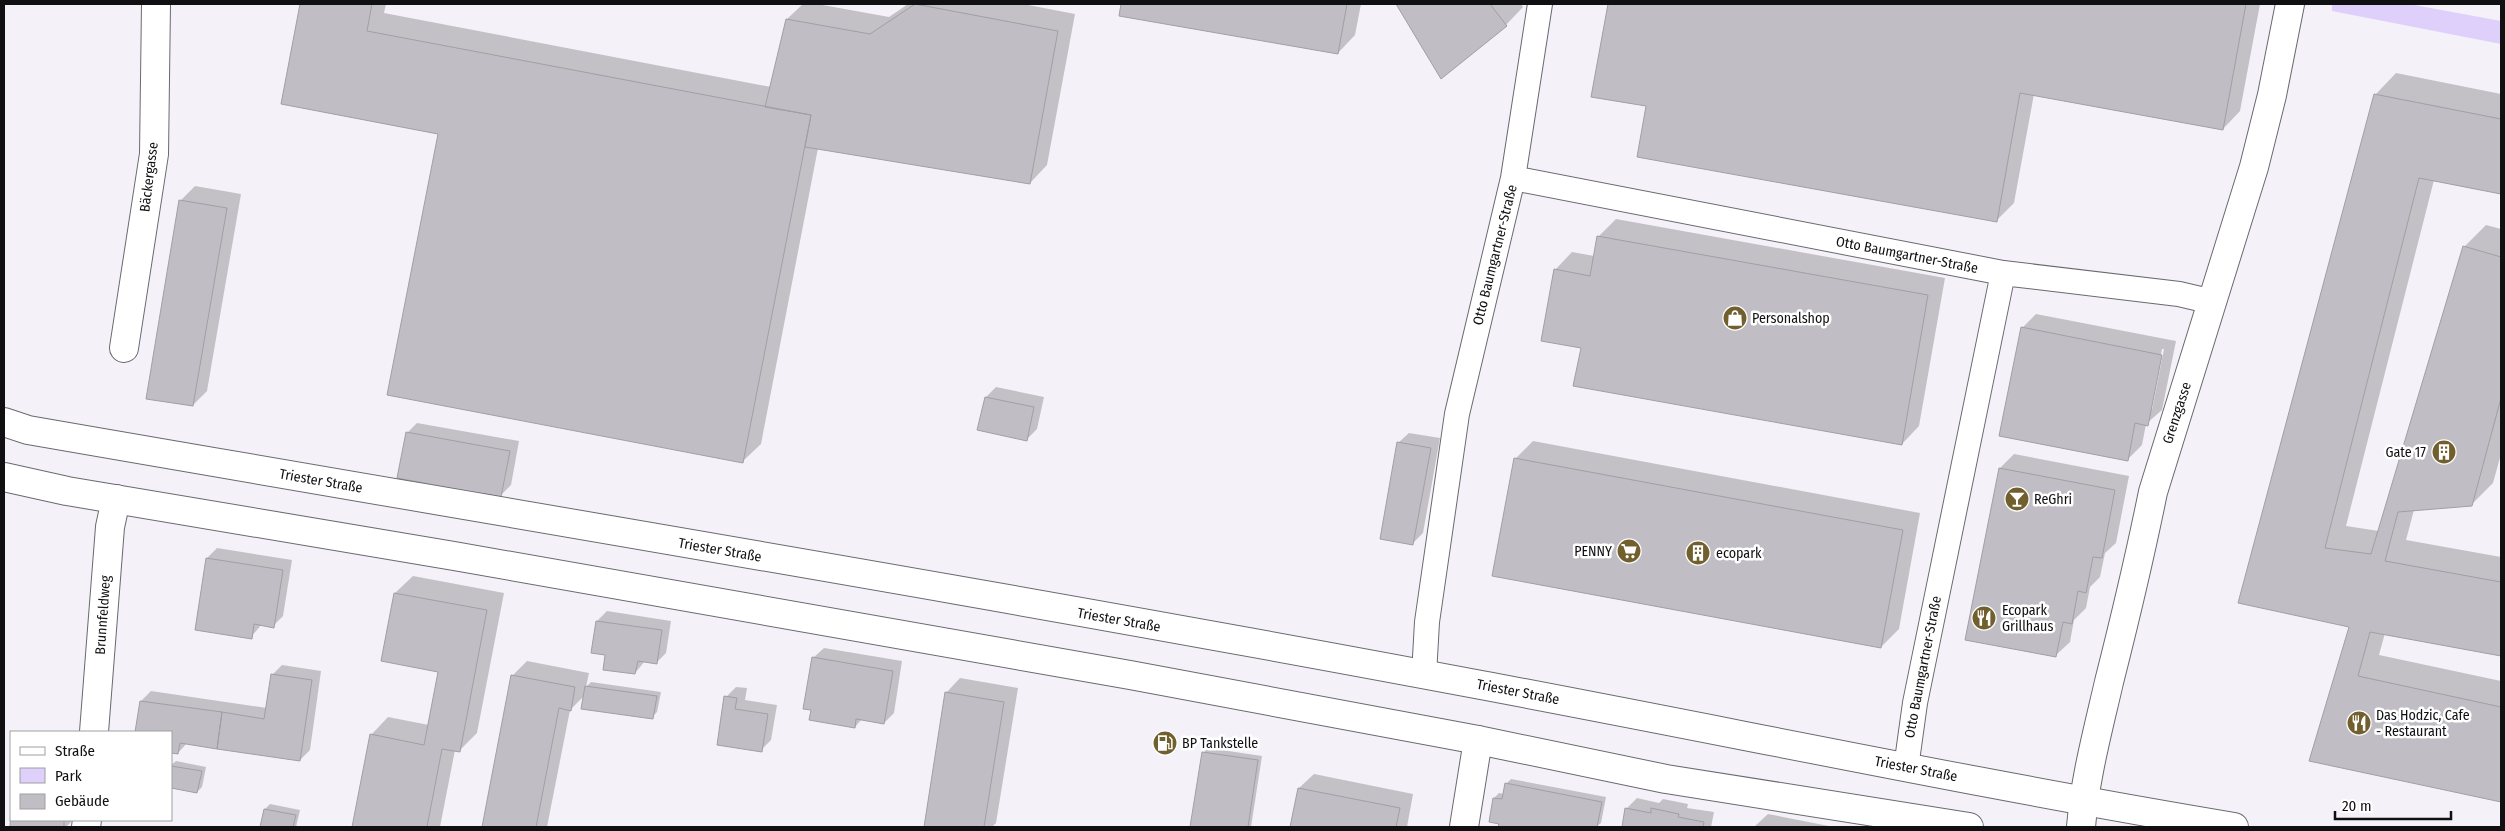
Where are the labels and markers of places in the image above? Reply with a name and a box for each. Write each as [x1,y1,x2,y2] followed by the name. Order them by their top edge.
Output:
[1722,305,1748,331] shop icon: Personalshop
[1752,310,1830,327] place label: Personalshop
[2431,439,2457,465] building icon: Gate 17
[2385,444,2426,461] place label: Gate 17
[2004,486,2030,512] bar icon: ReGhri
[2034,491,2072,508] place label: ReGhri
[1616,538,1642,564] supermarket icon: PENNY
[1685,540,1711,566] building icon: ecopark
[1574,543,1612,560] place label: PENNY
[1716,545,1762,562] place label: ecopark
[2002,602,2053,635] place label: Ecopark Grillhaus
[1971,605,1997,631] restaurant icon: Ecopark Grillhaus
[2376,707,2470,740] place label: Das Hodzic, Cafe - Restaurant
[2346,710,2372,736] restaurant icon: Das Hodzic, Cafe - Restaurant
[1152,730,1178,756] fuel station icon: BP Tankstelle
[1182,735,1258,752] place label: BP Tankstelle

